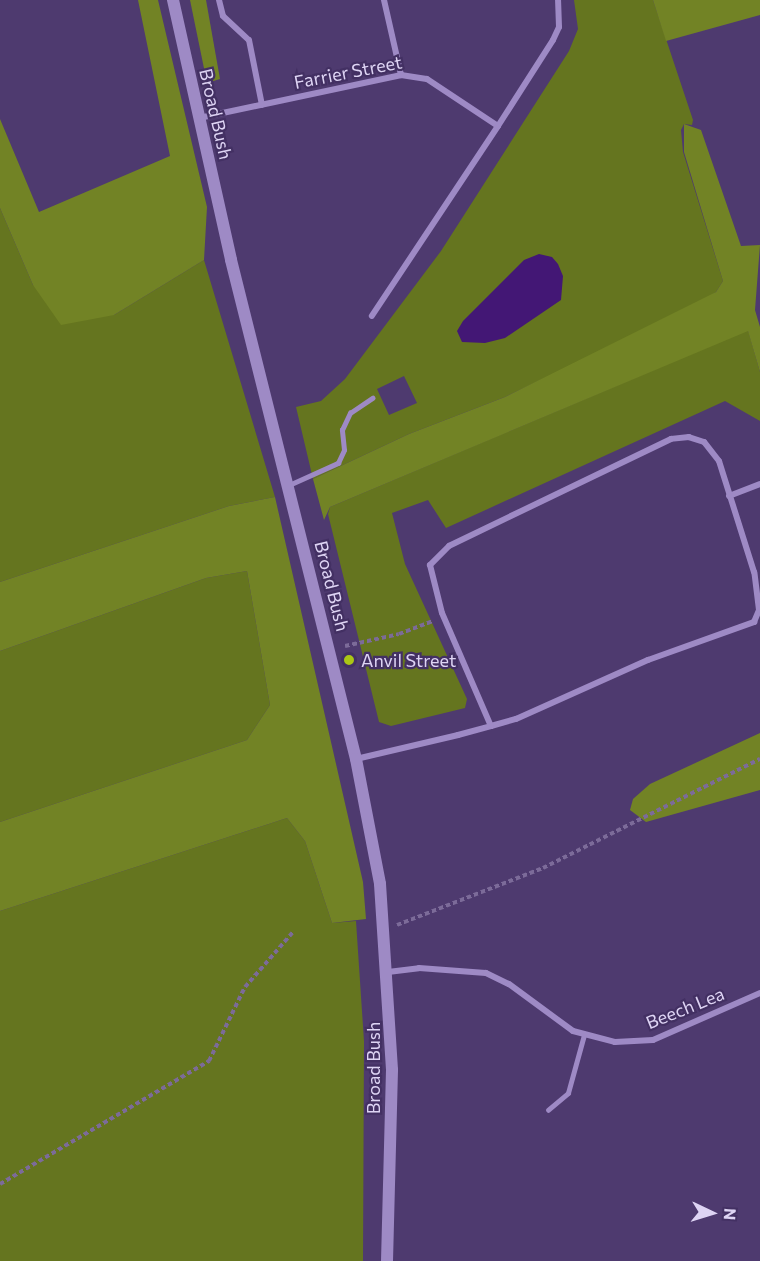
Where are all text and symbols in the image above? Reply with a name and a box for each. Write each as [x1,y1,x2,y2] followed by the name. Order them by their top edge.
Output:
[292,51,404,93] street label: Farrier Street
[195,66,237,162] street label: Broad Bush
[310,538,354,634] street label: Broad Bush
[361,649,456,671] place label: Anvil Street
[342,653,356,667] marker: Anvil Street
[643,983,727,1033] street label: Beech Lea
[362,1022,384,1114] street label: Broad Bush
[682,1183,742,1243] north arrow
[721,1208,740,1221] text: N

